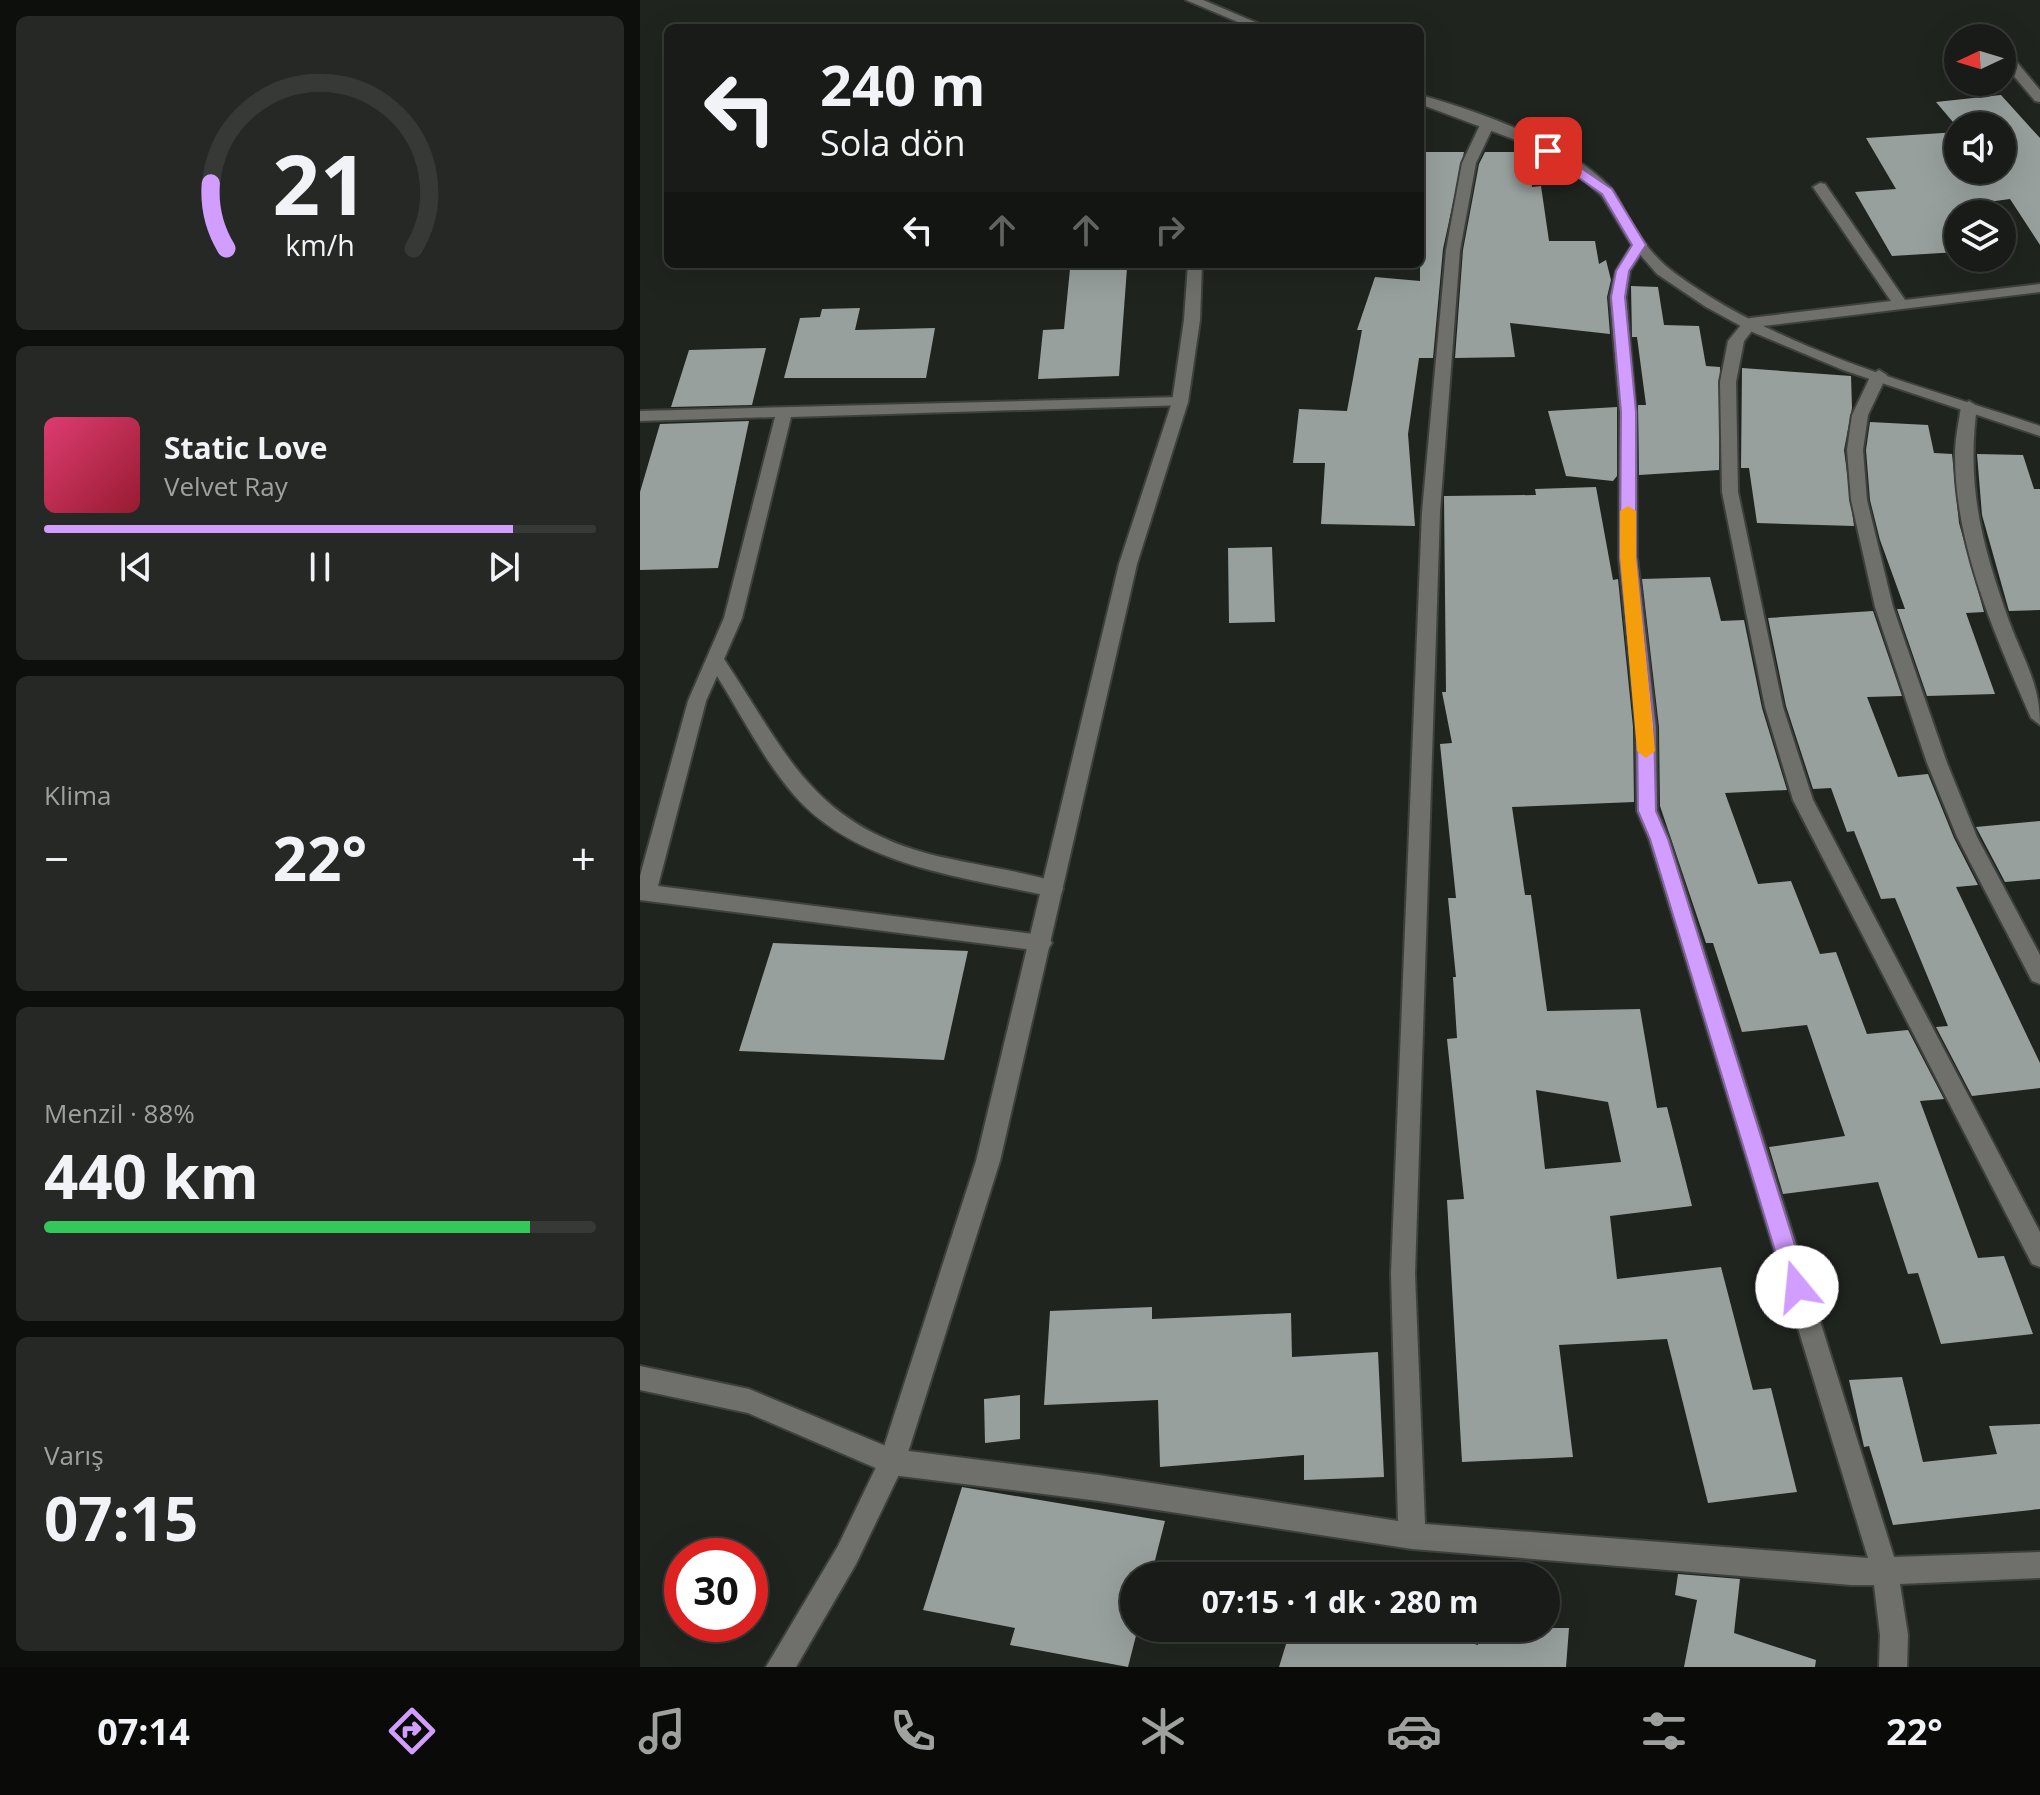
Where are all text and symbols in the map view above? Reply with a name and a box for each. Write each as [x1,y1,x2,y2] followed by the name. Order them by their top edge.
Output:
[1944,24,2016,96] north arrow
[1944,24,2016,272] map controls
[820,46,986,122] text: 240 m
[688,56,792,160] icon: left
[1944,112,2016,184] button: sound
[1514,117,1582,185] pin
[820,118,966,167] text: Sola dön
[272,126,368,239] text: 21
[1526,129,1570,173] icon: arrive
[1944,200,2016,272] button: layers
[896,208,940,252] icon: left
[980,208,1024,252] icon: ahead
[1064,208,1108,252] icon: ahead
[1148,208,1192,252] icon: right
[285,225,355,264] text: km/h
[164,427,327,468] text: Static Love
[164,468,288,504] text: Velvet Ray
[114,545,158,589] icon: previous
[298,545,342,589] icon: pause
[482,545,526,589] icon: next
[44,777,112,813] text: Klima
[273,817,367,899] text: 22°
[44,828,69,888] text: −
[571,828,596,888] text: +
[44,1095,195,1131] text: Menzil · 88%
[44,1135,259,1217] text: 440 km
[1755,1245,1839,1329] position arrow
[44,1437,104,1473] text: Varış
[44,1477,198,1559] text: 07:15
[664,1538,768,1642] speed limit sign: 30
[1202,1581,1478,1622] text: 07:15 · 1 dk · 280 m
[384,1703,440,1759] icon: directions
[634,1703,690,1759] icon: music
[885,1703,941,1759] icon: phone
[1135,1703,1191,1759] icon: climate
[1386,1703,1442,1759] icon: car
[1636,1703,1692,1759] icon: filters
[97,1707,190,1756] text: 07:14
[1886,1707,1943,1756] text: 22°

